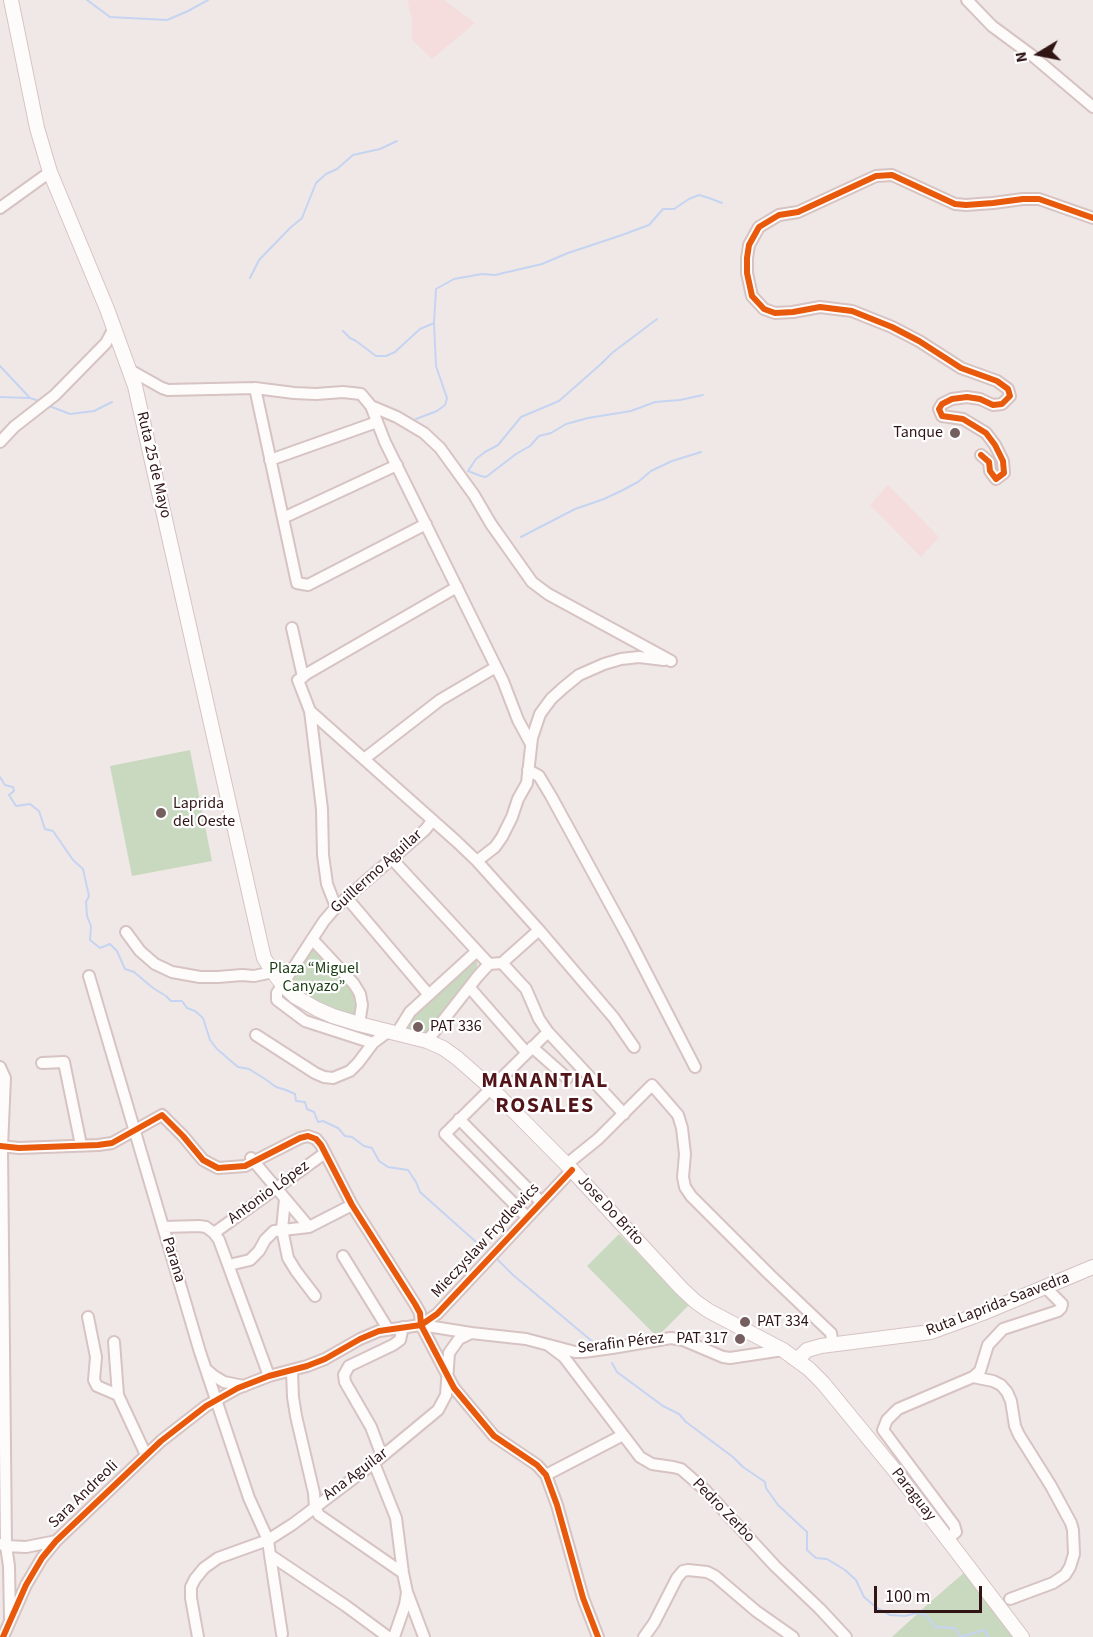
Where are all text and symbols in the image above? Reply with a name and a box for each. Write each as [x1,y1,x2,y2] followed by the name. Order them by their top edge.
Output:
[1009,24,1069,84] north arrow
[1010,50,1033,64] text: N
[131,410,175,520] street label: Ruta 25 de Mayo
[893,423,943,443] place label: Tanque
[948,426,962,440] marker: Tanque
[173,794,235,832] place label: Laprida del Oeste
[154,806,168,820] marker: Laprida del Oeste
[327,826,427,918] street label: Guillermo Aguilar
[269,959,359,997] park label: Plaza “Miguel Canyazo”
[430,1017,482,1037] place label: PAT 336
[411,1020,425,1034] marker: PAT 336
[481,1069,609,1120] district label: MANANTIAL ROSALES
[225,1157,313,1229] street label: Antonio López
[573,1172,647,1250] street label: Jose Do Brito
[428,1180,544,1302] street label: Mieczyslaw Frydlewics
[157,1235,189,1285] street label: Parana
[924,1269,1072,1341] street label: Ruta Laprida-Saavedra
[757,1312,809,1332] place label: PAT 334
[738,1315,752,1329] marker: PAT 334
[577,1329,665,1359] street label: Serafin Pérez
[676,1329,728,1349] place label: PAT 317
[733,1332,747,1346] marker: PAT 317
[320,1445,392,1505] street label: Ana Aguilar
[45,1457,123,1533] street label: Sara Andreoli
[886,1465,940,1525] street label: Paraguay
[688,1475,758,1547] street label: Pedro Zerbo
[877,1574,985,1612] scale bar
[885,1584,930,1609] text: 100 m

